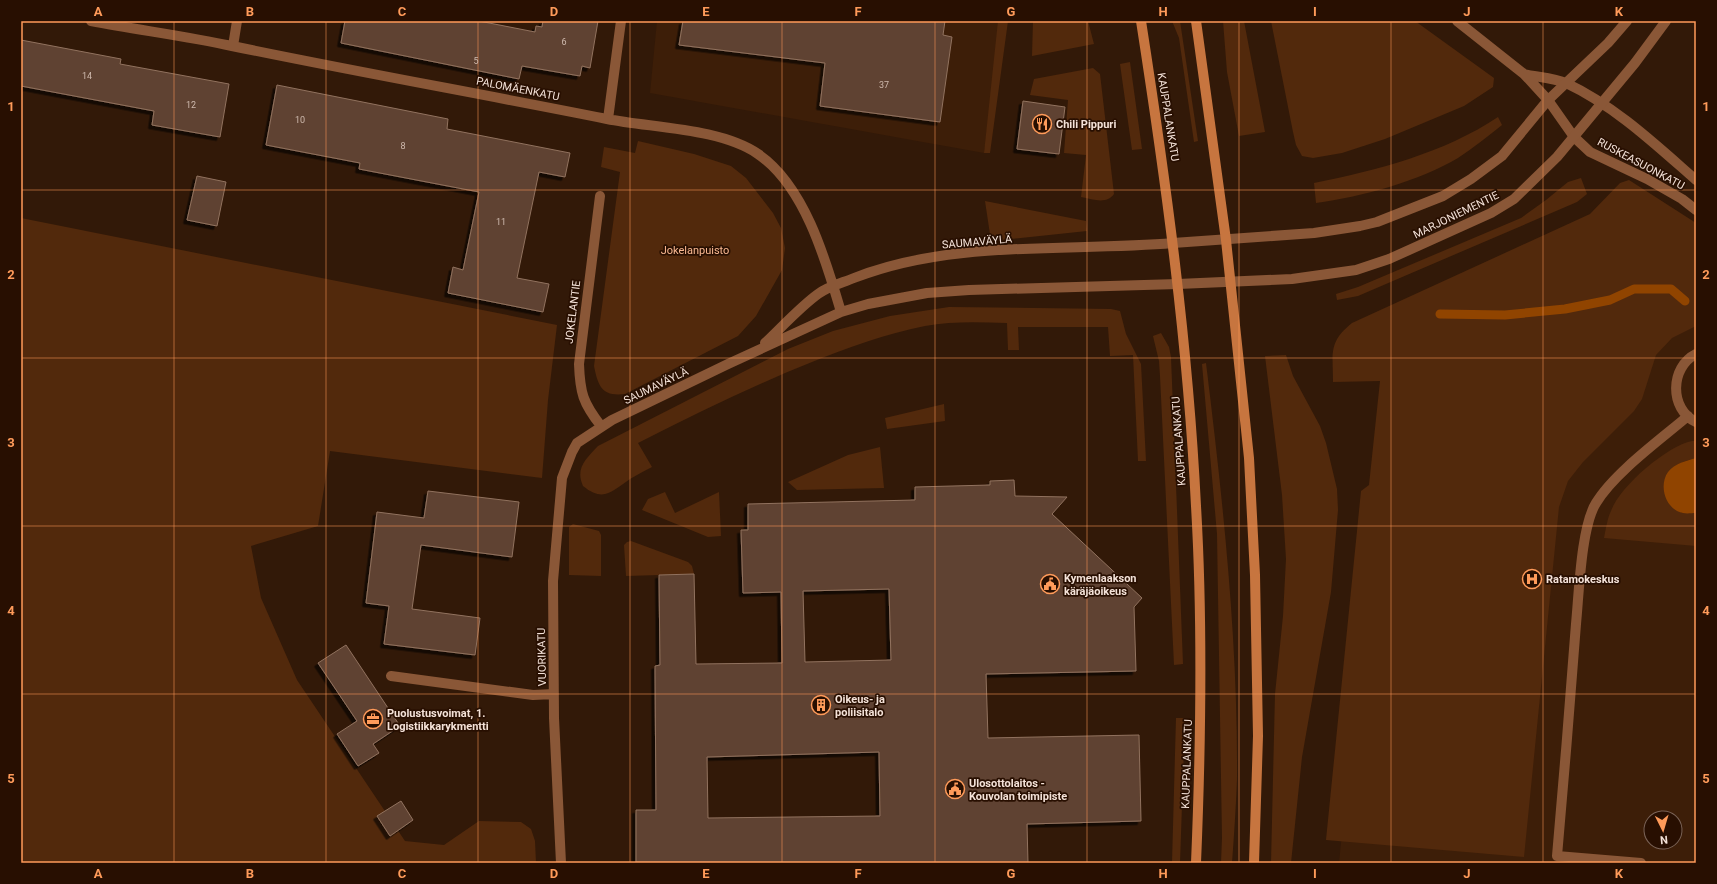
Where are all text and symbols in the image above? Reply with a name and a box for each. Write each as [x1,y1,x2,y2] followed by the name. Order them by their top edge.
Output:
[94,4,103,19] text: A
[246,4,254,19] text: B
[398,4,407,19] text: C
[550,4,558,19] text: D
[702,4,710,19] text: E
[854,4,862,19] text: F
[1007,4,1016,19] text: G
[1158,4,1168,19] text: H
[1313,4,1317,19] text: I
[1463,4,1471,19] text: J
[1615,4,1624,19] text: K
[561,37,567,47] house number: 6
[473,56,479,66] house number: 5
[82,71,92,81] house number: 14
[1155,72,1181,162] street label: KAUPPALANKATU
[475,75,561,103] street label: PALOMÄENKATU
[879,80,889,90] house number: 37
[7,99,15,114] text: 1
[1702,99,1710,114] text: 1
[186,100,196,110] house number: 12
[1031,113,1053,135] restaurant icon: Chili Pippuri
[295,115,305,125] house number: 10
[1056,118,1116,131] place label: Chili Pippuri
[1595,136,1687,192] street label: RUSKEASUONKATU
[400,141,406,151] house number: 8
[1411,189,1501,241] street label: MARJONIEMENTIE
[496,217,506,227] house number: 11
[941,232,1013,252] street label: SAUMAVÄYLÄ
[661,244,729,257] park label: Jokelanpuisto
[7,267,15,282] text: 2
[1702,267,1710,282] text: 2
[563,280,583,344] street label: JOKELANTIE
[622,364,691,407] street label: SAUMAVÄYLÄ
[1169,396,1189,486] street label: KAUPPALANKATU
[7,435,15,450] text: 3
[1702,435,1710,450] text: 3
[1521,568,1543,590] hospital icon: Ratamokeskus
[1064,572,1137,598] place label: Kymenlaakson käräjäoikeus
[1039,573,1061,595] public building icon: Kymenlaakson käräjäoikeus
[1546,573,1620,586] place label: Ratamokeskus
[7,603,15,618] text: 4
[1702,603,1710,618] text: 4
[535,628,549,686] street label: VUORIKATU
[835,693,885,719] place label: Oikeus- ja poliisitalo
[810,694,832,716] building icon: Oikeus- ja poliisitalo
[387,707,489,733] place label: Puolustusvoimat, 1. Logistiikkarykmentti
[362,708,384,730] office icon: Puolustusvoimat, 1. Logistiikkarykmentti
[1179,719,1195,809] street label: KAUPPALANKATU
[7,771,15,786] text: 5
[1702,771,1710,786] text: 5
[969,777,1067,803] place label: Ulosottolaitos - Kouvolan toimipiste
[944,778,966,800] public building icon: Ulosottolaitos - Kouvolan toimipiste
[1643,810,1683,850] north arrow
[1659,833,1668,846] text: N
[94,866,103,881] text: A
[246,866,254,881] text: B
[398,866,407,881] text: C
[550,866,558,881] text: D
[702,866,710,881] text: E
[854,866,862,881] text: F
[1007,866,1016,881] text: G
[1158,866,1168,881] text: H
[1313,866,1317,881] text: I
[1463,866,1471,881] text: J
[1615,866,1624,881] text: K

